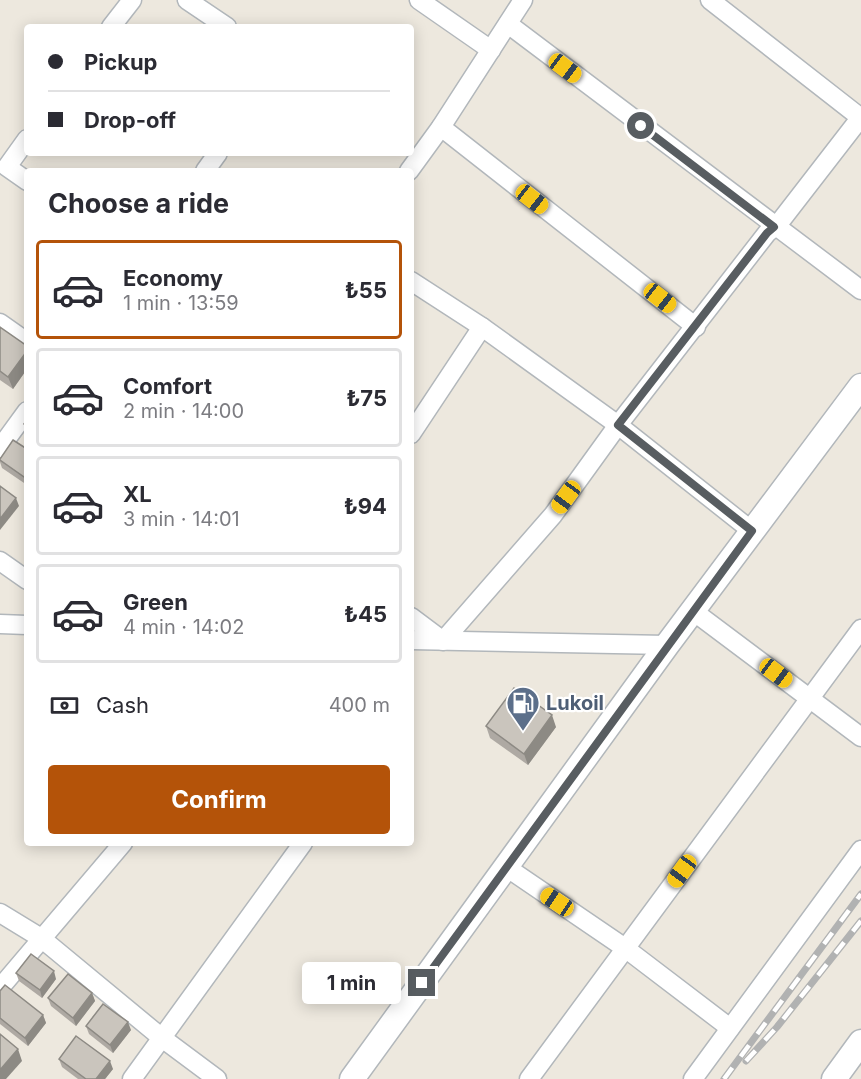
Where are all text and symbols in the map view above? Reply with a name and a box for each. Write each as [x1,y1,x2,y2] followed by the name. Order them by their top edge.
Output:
[84,49,158,75] text: Pickup
[545,50,585,86] car
[84,107,176,133] text: Drop-off
[627,112,654,139] route start
[512,181,552,217] car
[48,187,229,220] text: Choose a ride
[51,263,105,317] icon: car
[123,265,223,291] text: Economy
[345,277,387,303] text: ₺55
[640,280,680,316] car
[123,291,239,315] text: 1 min · 13:59
[51,371,105,425] icon: car
[123,373,212,399] text: Comfort
[346,385,387,411] text: ₺75
[123,399,244,423] text: 2 min · 14:00
[548,477,584,517] car
[51,479,105,533] icon: car
[123,481,152,507] text: XL
[344,493,387,519] text: ₺94
[123,507,240,531] text: 3 min · 14:01
[51,587,105,641] icon: car
[123,589,188,615] text: Green
[344,601,387,627] text: ₺45
[123,615,244,639] text: 4 min · 14:02
[756,655,796,691] car
[505,685,541,732] fuel station icon: Lukoil
[48,689,81,722] icon: cash
[546,691,604,715] place label: Lukoil
[96,692,149,718] text: Cash
[329,693,390,717] text: 400 m
[48,765,390,834] button: Confirm
[664,851,700,891] car
[537,884,577,920] car
[302,962,401,1004] callout: 1 min
[408,969,435,996] route end
[327,971,376,995] text: 1 min

